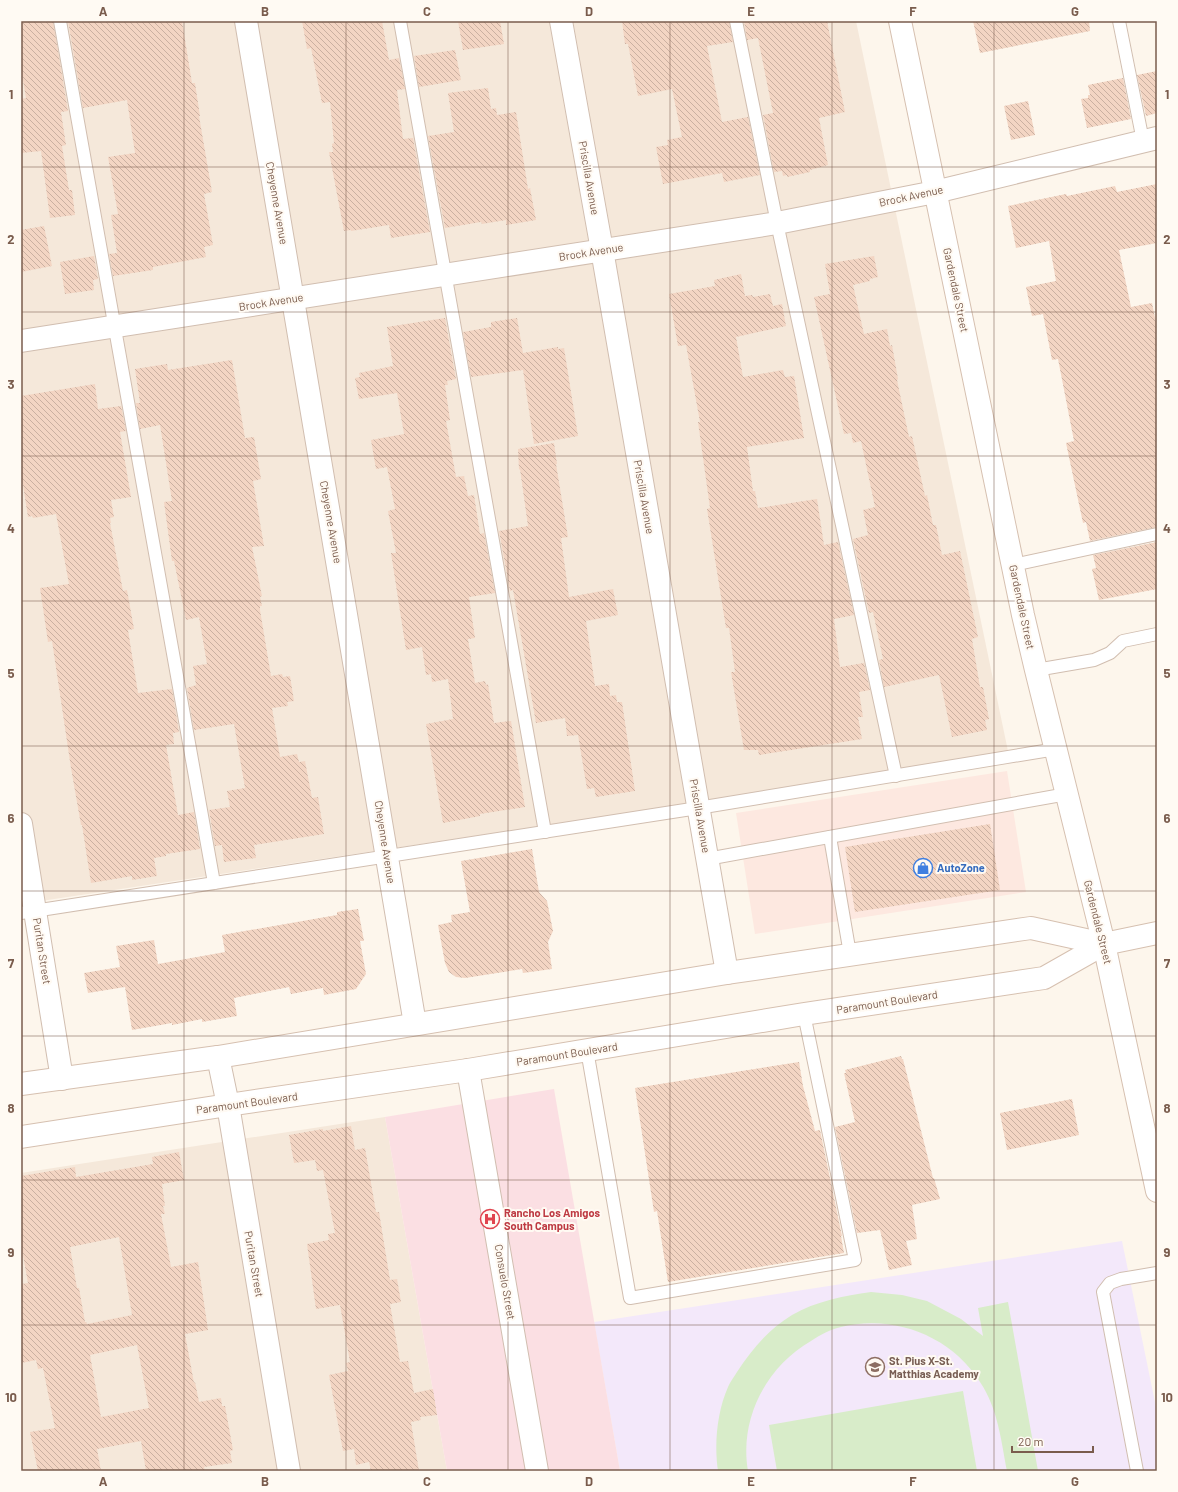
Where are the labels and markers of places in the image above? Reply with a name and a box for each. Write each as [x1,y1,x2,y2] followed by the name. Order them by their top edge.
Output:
[912,857,934,879] shop icon: AutoZone
[937,861,985,874] place label: AutoZone
[504,1206,601,1232] place label: Rancho Los Amigos South Campus
[479,1208,501,1230] hospital icon: Rancho Los Amigos South Campus
[889,1354,979,1380] place label: St. Pius X-St. Matthias Academy
[864,1356,886,1378] school or university icon: St. Pius X-St. Matthias Academy

